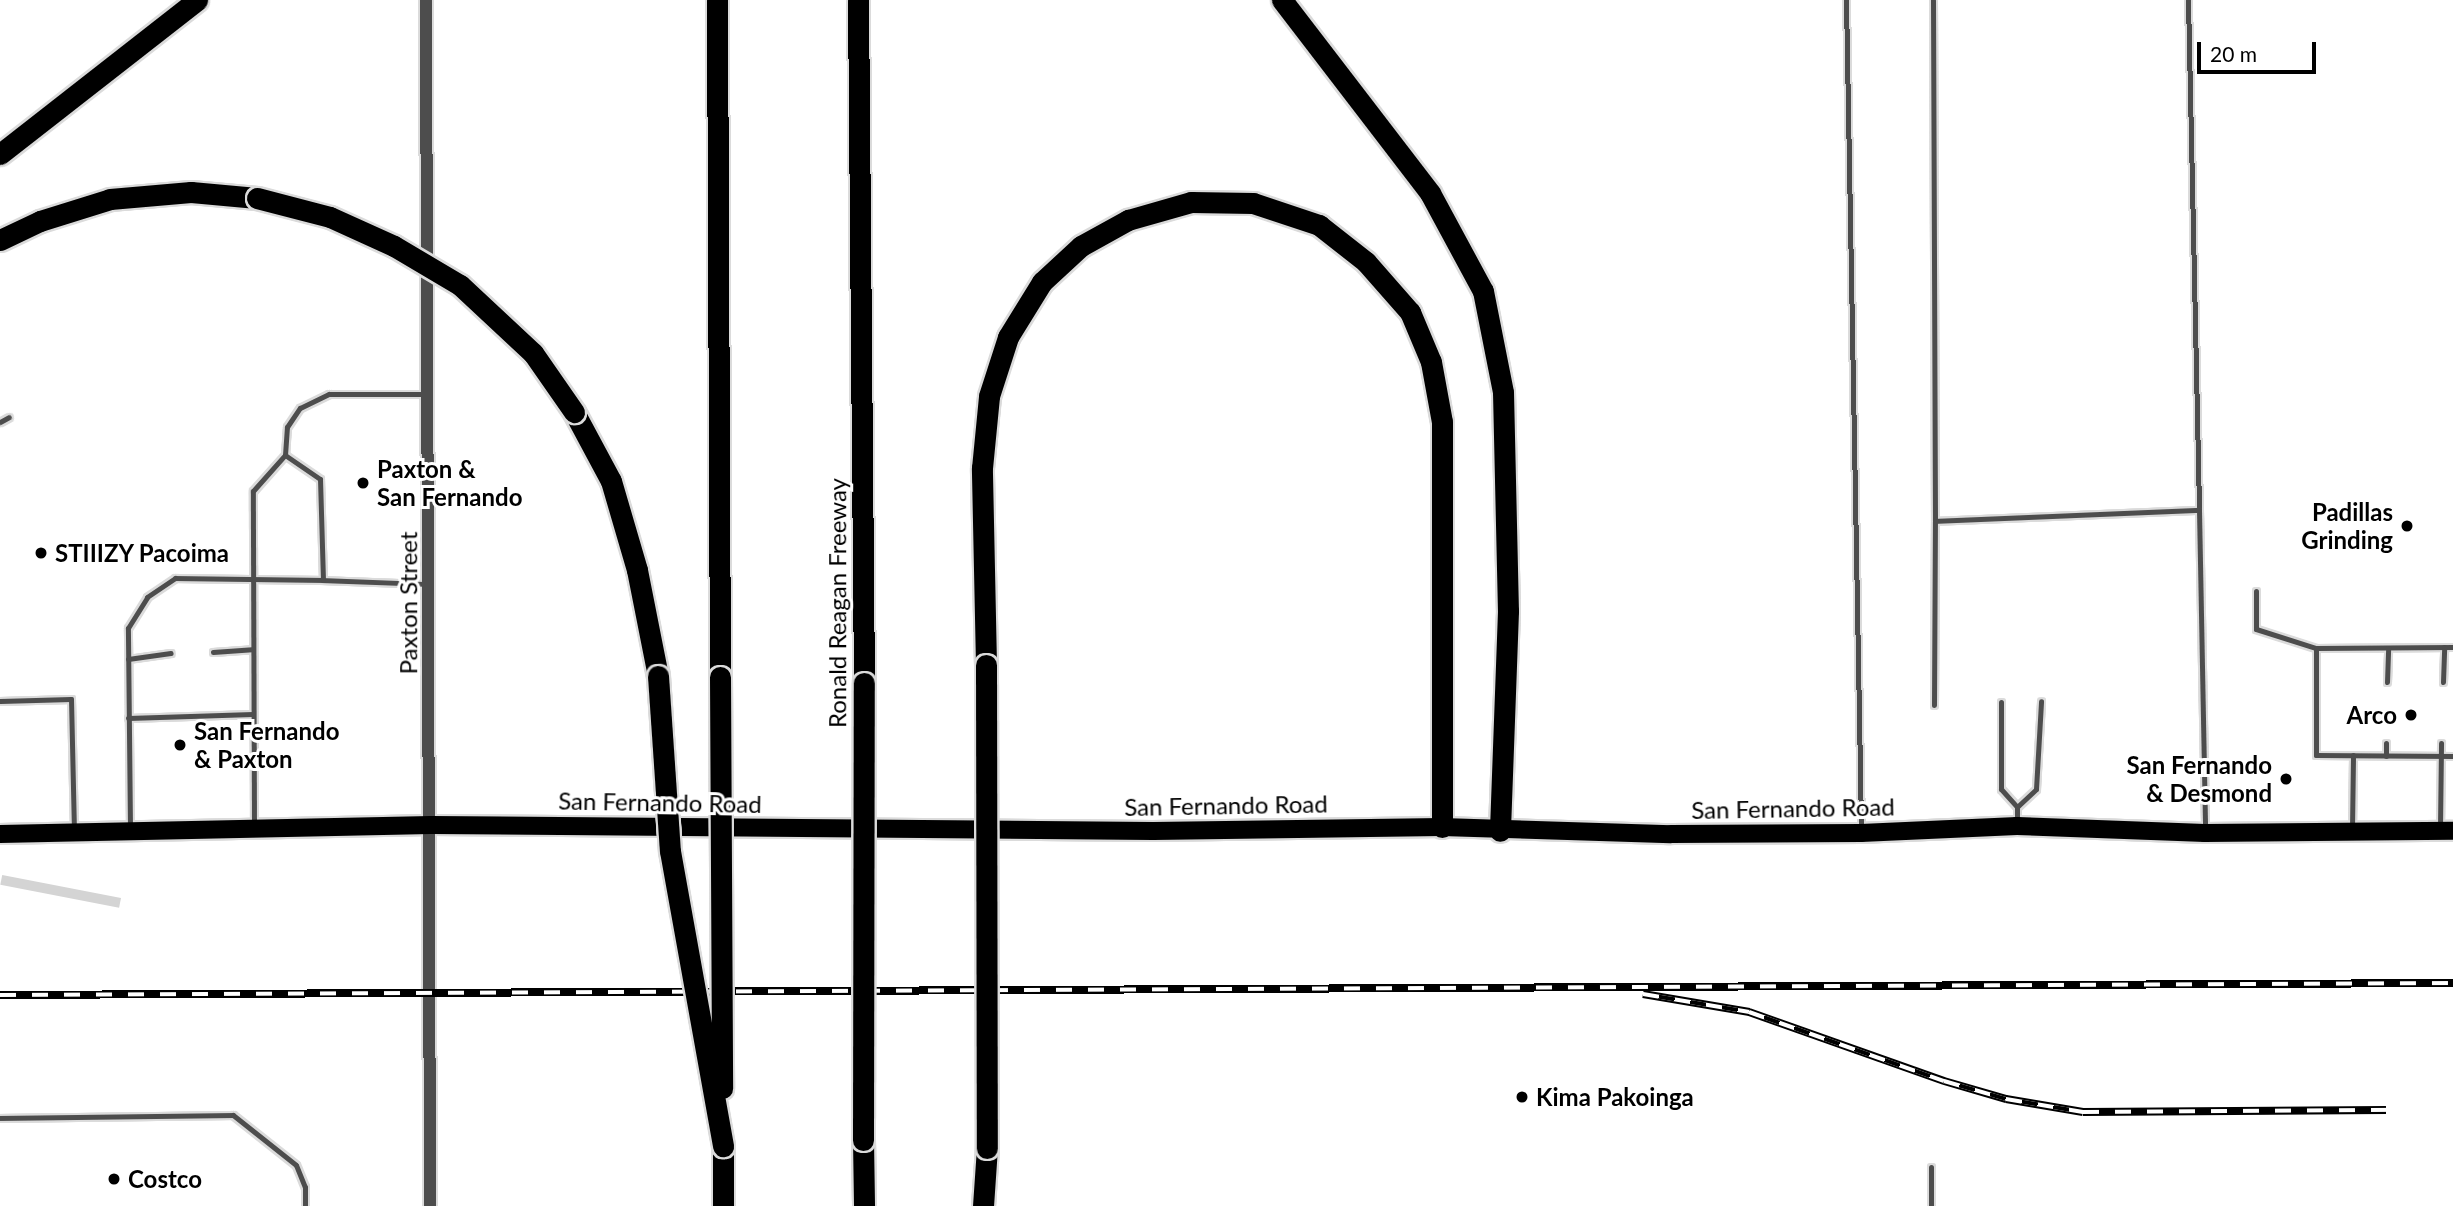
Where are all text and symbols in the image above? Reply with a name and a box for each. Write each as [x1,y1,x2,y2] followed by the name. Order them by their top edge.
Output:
[2201,28,2320,72] scale bar
[2210,41,2257,66] text: 20 m
[377,455,522,511] place label: Paxton & San Fernando
[355,475,371,491] marker: Paxton & San Fernando
[823,478,851,728] street label: Ronald Reagan Freeway
[2301,498,2393,554] place label: Padillas Grinding
[2399,518,2415,534] marker: Padillas Grinding
[394,532,422,674] street label: Paxton Street
[55,539,230,567] place label: STIIIZY Pacoima
[33,545,49,561] marker: STIIIZY Pacoima
[2347,701,2397,729] place label: Arco
[2403,707,2419,723] marker: Arco
[194,717,339,773] place label: San Fernando & Paxton
[172,737,188,753] marker: San Fernando & Paxton
[2127,751,2272,807] place label: San Fernando & Desmond
[2278,771,2294,787] marker: San Fernando & Desmond
[558,786,762,818] street label: San Fernando Road
[1124,789,1328,821] street label: San Fernando Road
[1691,792,1895,824] street label: San Fernando Road
[1536,1083,1694,1111] place label: Kima Pakoinga
[1514,1089,1530,1105] marker: Kima Pakoinga
[128,1165,202,1193] place label: Costco
[106,1171,122,1187] marker: Costco

